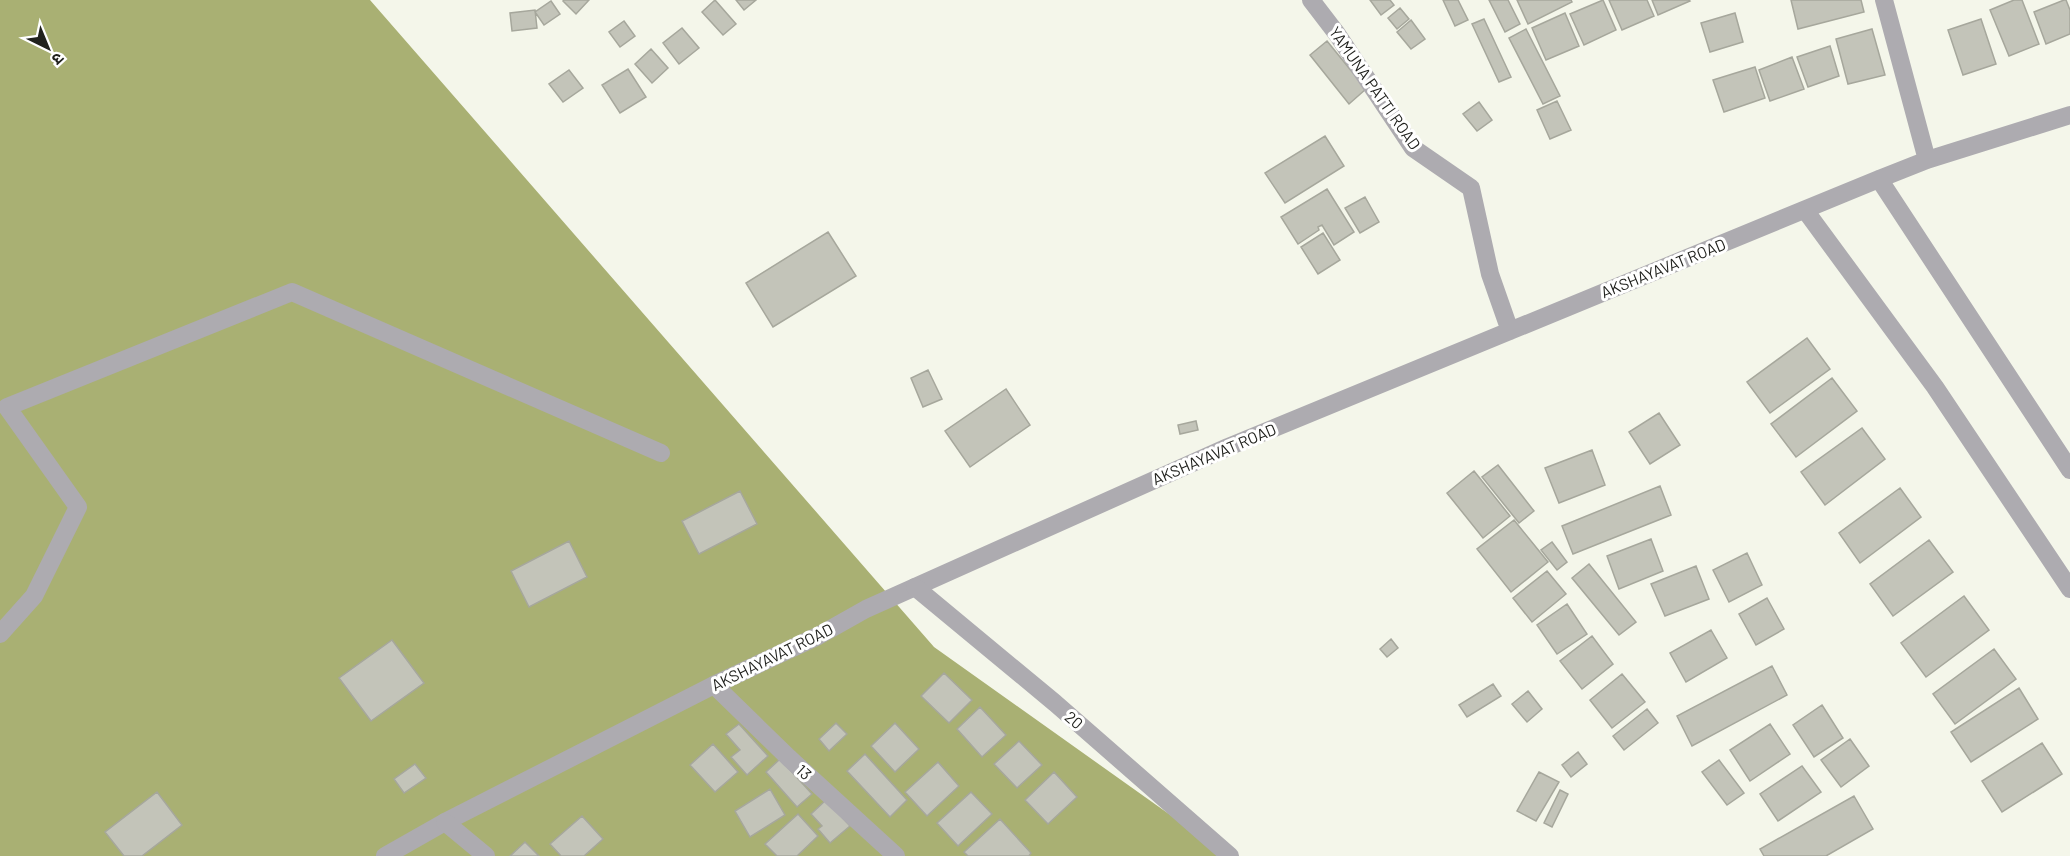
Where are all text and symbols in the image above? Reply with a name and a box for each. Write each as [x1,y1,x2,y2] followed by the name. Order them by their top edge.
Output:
[18,18,78,78] north arrow
[1326,23,1425,153] street label: YAMUNA PATTI ROAD
[48,49,68,70] text: उ
[1598,234,1728,301] street label: AKSHAYAVAT ROAD
[1149,419,1279,488] street label: AKSHAYAVAT ROAD
[708,619,836,694] street label: AKSHAYAVAT ROAD
[1061,707,1087,733] street label: 20
[793,760,816,783] street label: 13

